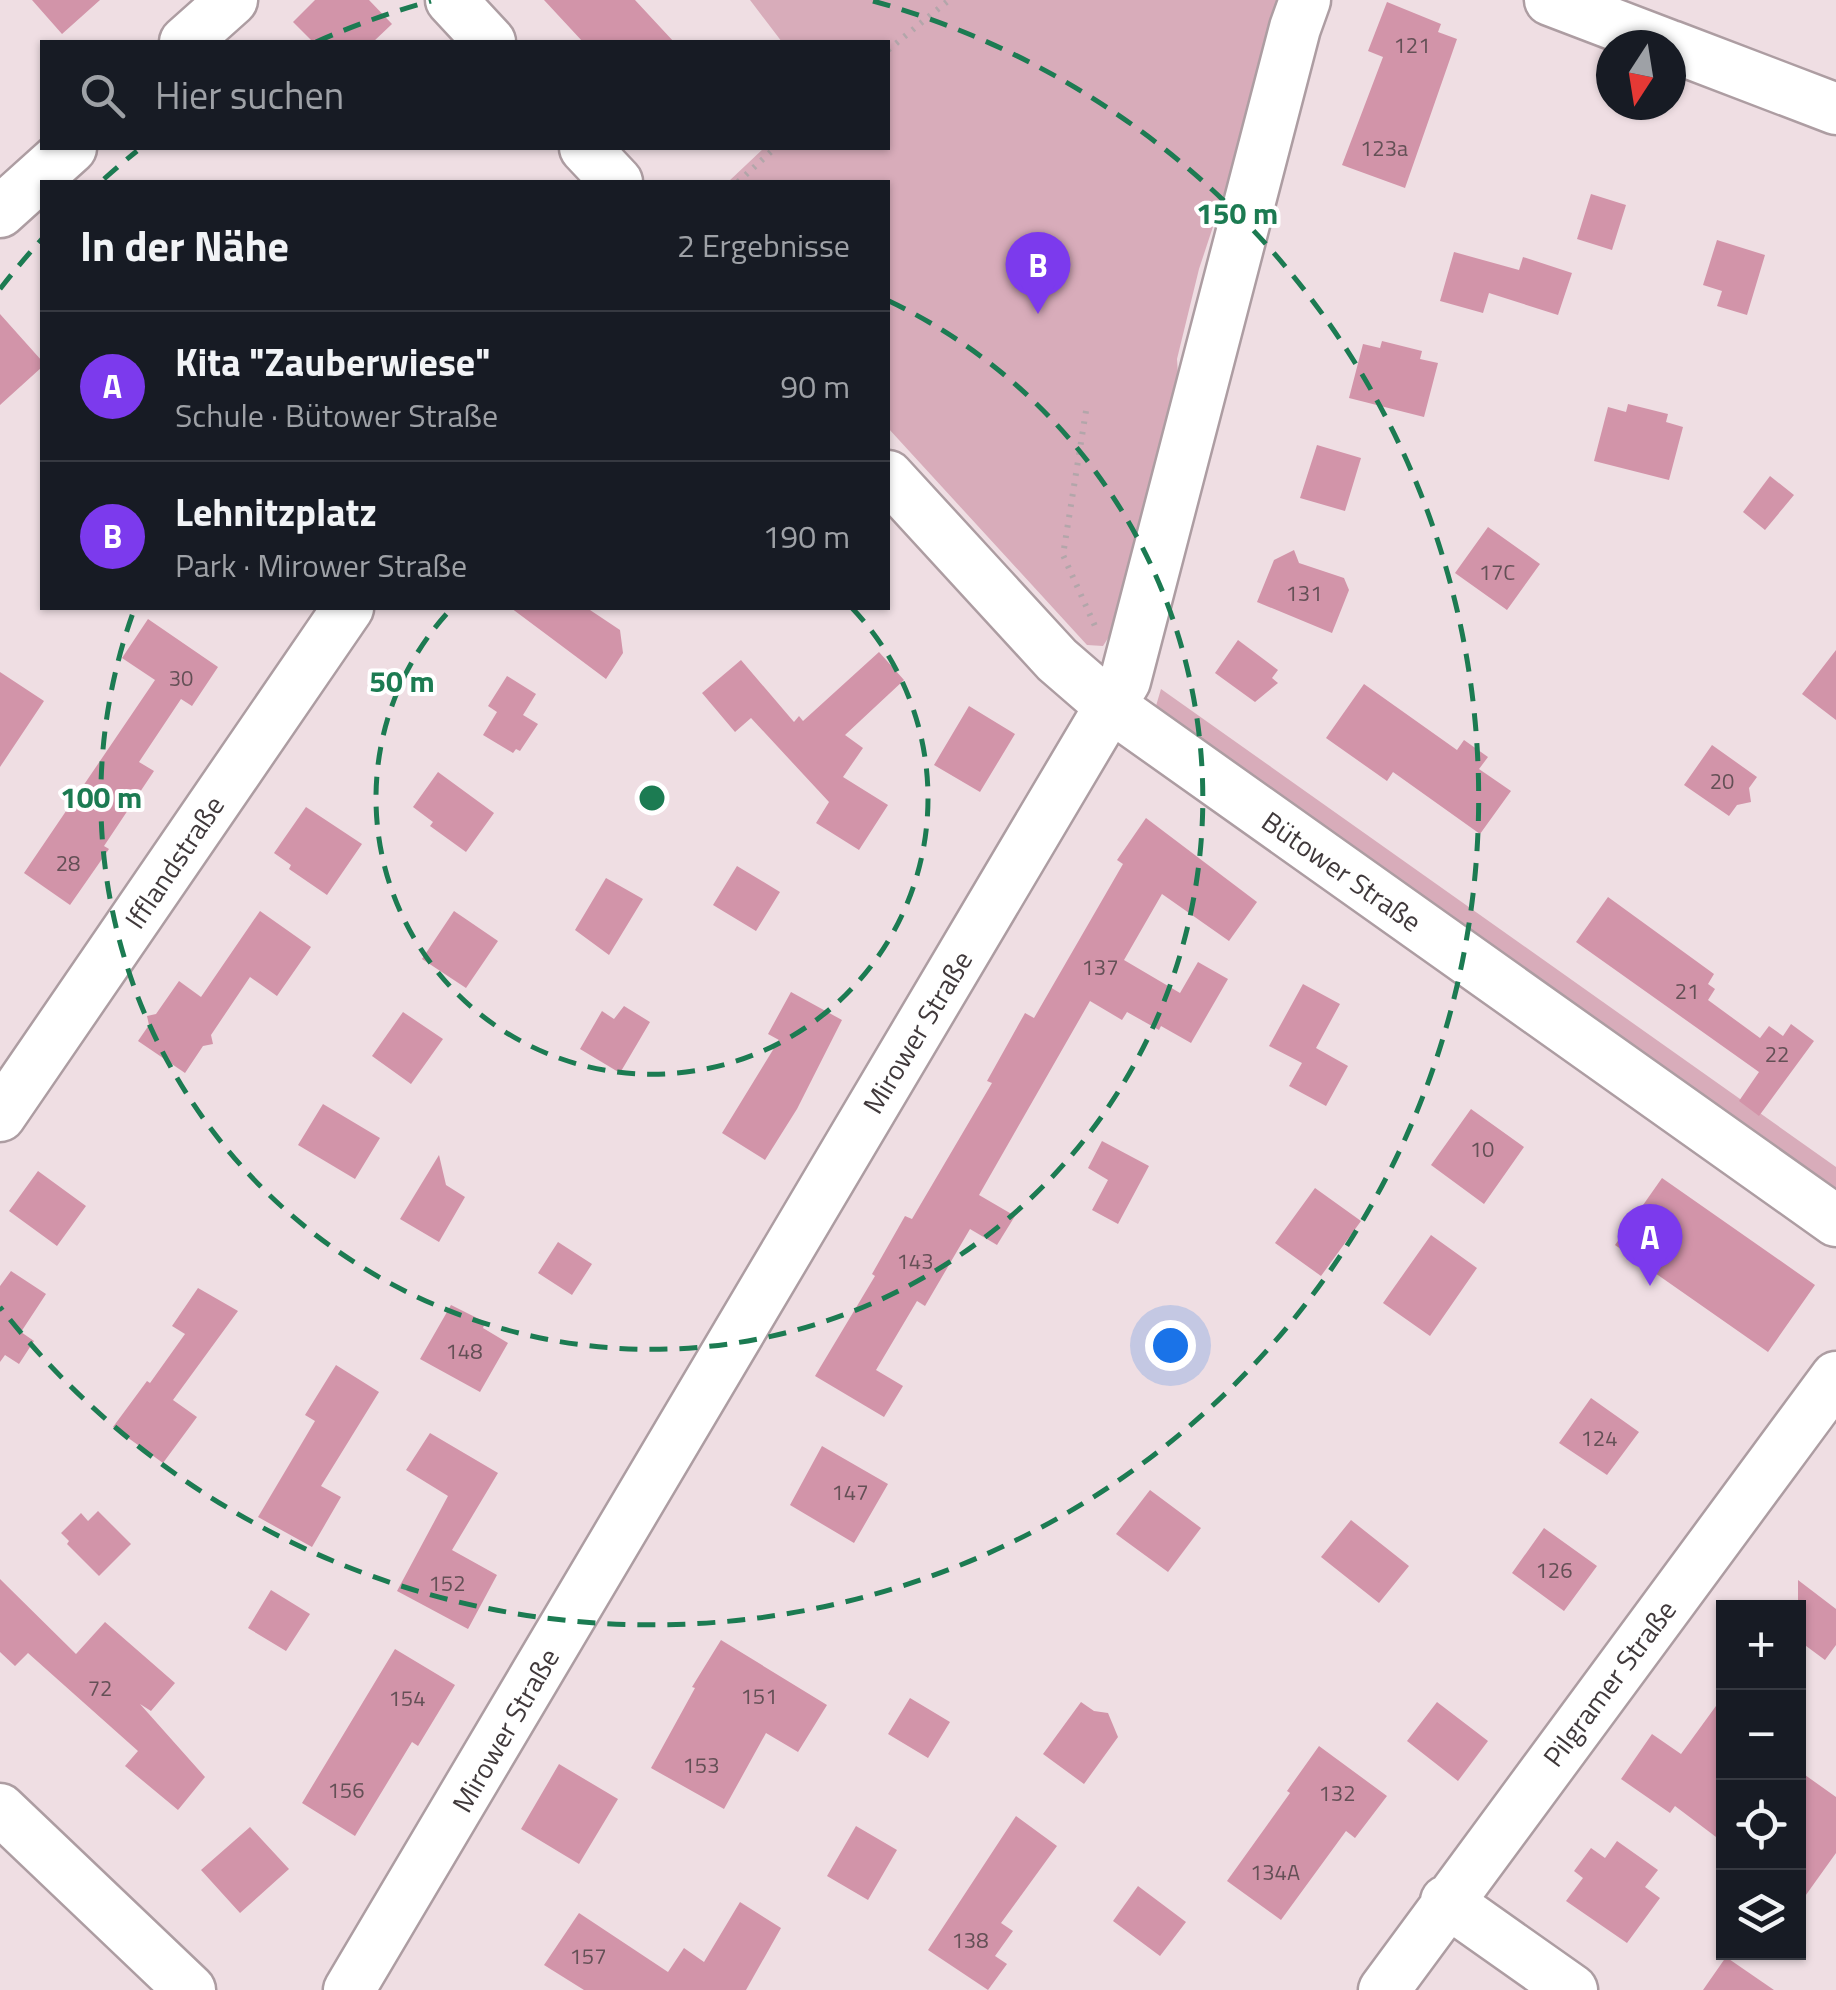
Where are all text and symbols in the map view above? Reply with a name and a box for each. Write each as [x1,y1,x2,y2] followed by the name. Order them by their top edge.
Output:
[1394,28,1430,62] house number: 121
[1596,30,1686,120] north arrow
[40,40,890,150] search box
[155,66,344,124] text: Hier suchen
[75,68,130,123] icon: search
[1360,131,1408,165] house number: 123a
[1196,190,1278,236] text: 150 m
[80,213,289,277] text: In der Nähe
[677,221,850,269] text: 2 Ergebnisse
[1006,232,1070,314] pin: B
[175,333,491,391] text: Kita "Zauberwiese"
[103,362,122,410] text: A
[780,362,850,410] text: 90 m
[175,391,498,439] text: Schule · Bütower Straße
[175,483,377,541] text: Lehnitzplatz
[103,512,122,560] text: B
[762,512,850,560] text: 190 m
[175,541,467,589] text: Park · Mirower Straße
[1479,555,1515,589] house number: 17C
[1286,576,1322,610] house number: 131
[369,658,435,704] text: 50 m
[169,661,193,695] house number: 30
[1710,764,1734,798] house number: 20
[60,774,142,820] text: 100 m
[634,780,670,816] centre of rings
[114,787,234,937] street label: Ifflandstraße
[1253,800,1431,942] street label: Bütower Straße
[56,846,80,880] house number: 28
[851,942,983,1122] street label: Mirower Straße
[1082,950,1118,984] house number: 137
[1675,974,1699,1008] house number: 21
[1765,1037,1789,1071] house number: 22
[1470,1132,1494,1166] house number: 10
[1618,1204,1682,1286] pin: A
[897,1244,933,1278] house number: 143
[1145,1320,1196,1371] your location
[446,1334,482,1368] house number: 148
[1581,1421,1617,1455] house number: 124
[832,1475,868,1509] house number: 147
[1536,1553,1572,1587] house number: 126
[429,1566,465,1600] house number: 152
[1532,1590,1686,1776] street label: Pilgramer Straße
[1716,1600,1806,1960] map controls
[1716,1600,1806,1690] button: +
[440,1640,570,1820] street label: Mirower Straße
[88,1671,112,1705] house number: 72
[741,1679,777,1713] house number: 151
[389,1681,425,1715] house number: 154
[1716,1690,1806,1780] button: −
[683,1748,719,1782] house number: 153
[328,1773,364,1807] house number: 156
[1319,1776,1355,1810] house number: 132
[1716,1780,1806,1870] button: locate
[1250,1855,1300,1889] house number: 134A
[1716,1870,1806,1960] button: layers
[952,1923,988,1957] house number: 138
[570,1939,606,1973] house number: 157

